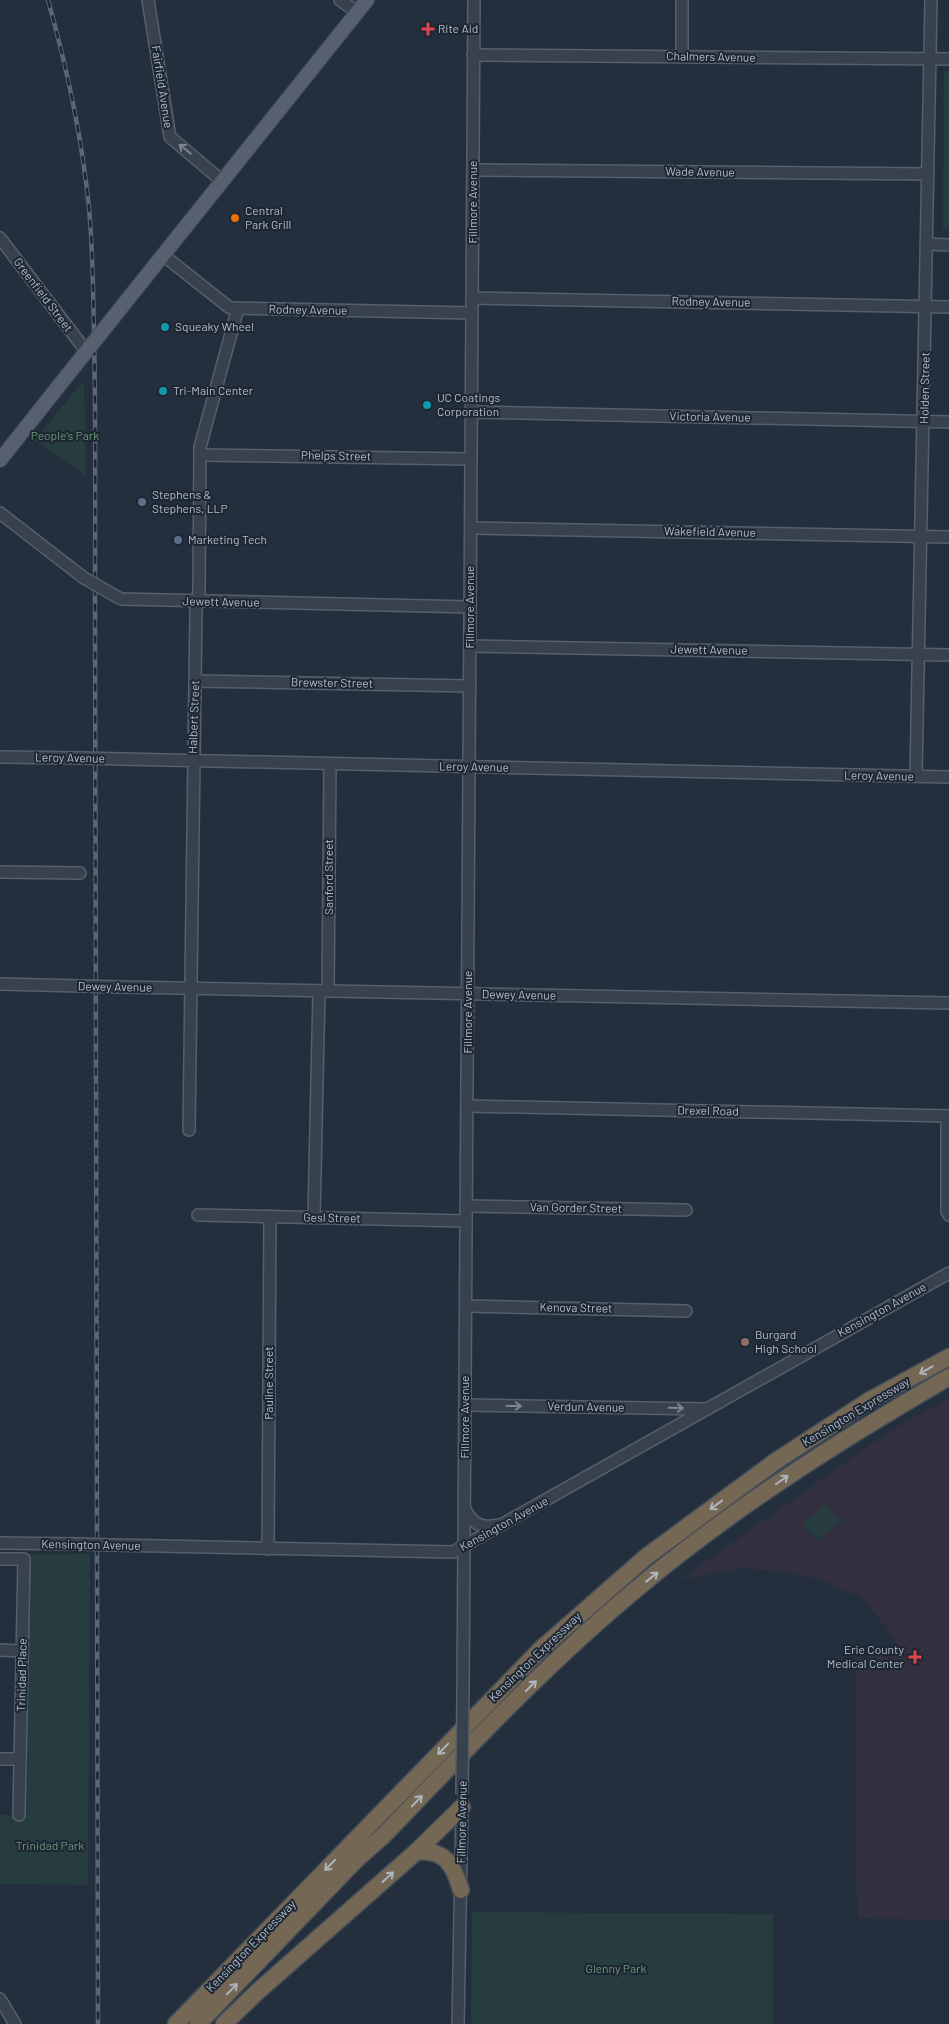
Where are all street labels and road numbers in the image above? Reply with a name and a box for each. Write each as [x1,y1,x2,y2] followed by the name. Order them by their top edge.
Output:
[150,44,176,129] street label: Fairfield Avenue
[666,48,756,64] street label: Chalmers Avenue
[465,160,479,244] street label: Fillmore Avenue
[665,163,735,179] street label: Wade Avenue
[11,255,76,334] street label: Greenfield Street
[671,293,751,309] street label: Rodney Avenue
[268,301,348,317] street label: Rodney Avenue
[916,352,932,424] street label: Holden Street
[669,408,751,424] street label: Victoria Avenue
[301,447,371,463] street label: Phelps Street
[664,523,756,539] street label: Wakefield Avenue
[462,565,476,649] street label: Fillmore Avenue
[182,593,260,609] street label: Jewett Avenue
[670,641,748,657] street label: Jewett Avenue
[291,674,373,690] street label: Brewster Street
[185,680,201,754] street label: Halbert Street
[35,749,105,765] street label: Leroy Avenue
[439,758,509,774] street label: Leroy Avenue
[844,767,914,783] street label: Leroy Avenue
[321,839,335,915] street label: Sanford Street
[460,970,474,1054] street label: Fillmore Avenue
[78,978,152,994] street label: Dewey Avenue
[482,986,556,1002] street label: Dewey Avenue
[677,1102,739,1118] street label: Drexel Road
[530,1199,622,1215] street label: Van Gorder Street
[303,1210,361,1224] street label: Gesl Street
[835,1279,928,1339] street label: Kensington Avenue
[539,1299,613,1315] street label: Kenova Street
[261,1346,275,1420] street label: Pauline Street
[799,1373,912,1449] street label: Kensington Expressway
[457,1375,471,1459] street label: Fillmore Avenue
[547,1398,625,1414] street label: Verdun Avenue
[457,1493,550,1553] street label: Kensington Avenue
[41,1536,141,1552] street label: Kensington Avenue
[485,1608,584,1704] street label: Kensington Expressway
[13,1638,29,1712] street label: Trinidad Place
[453,1780,469,1864] street label: Fillmore Avenue
[203,1896,298,1994] street label: Kensington Expressway

